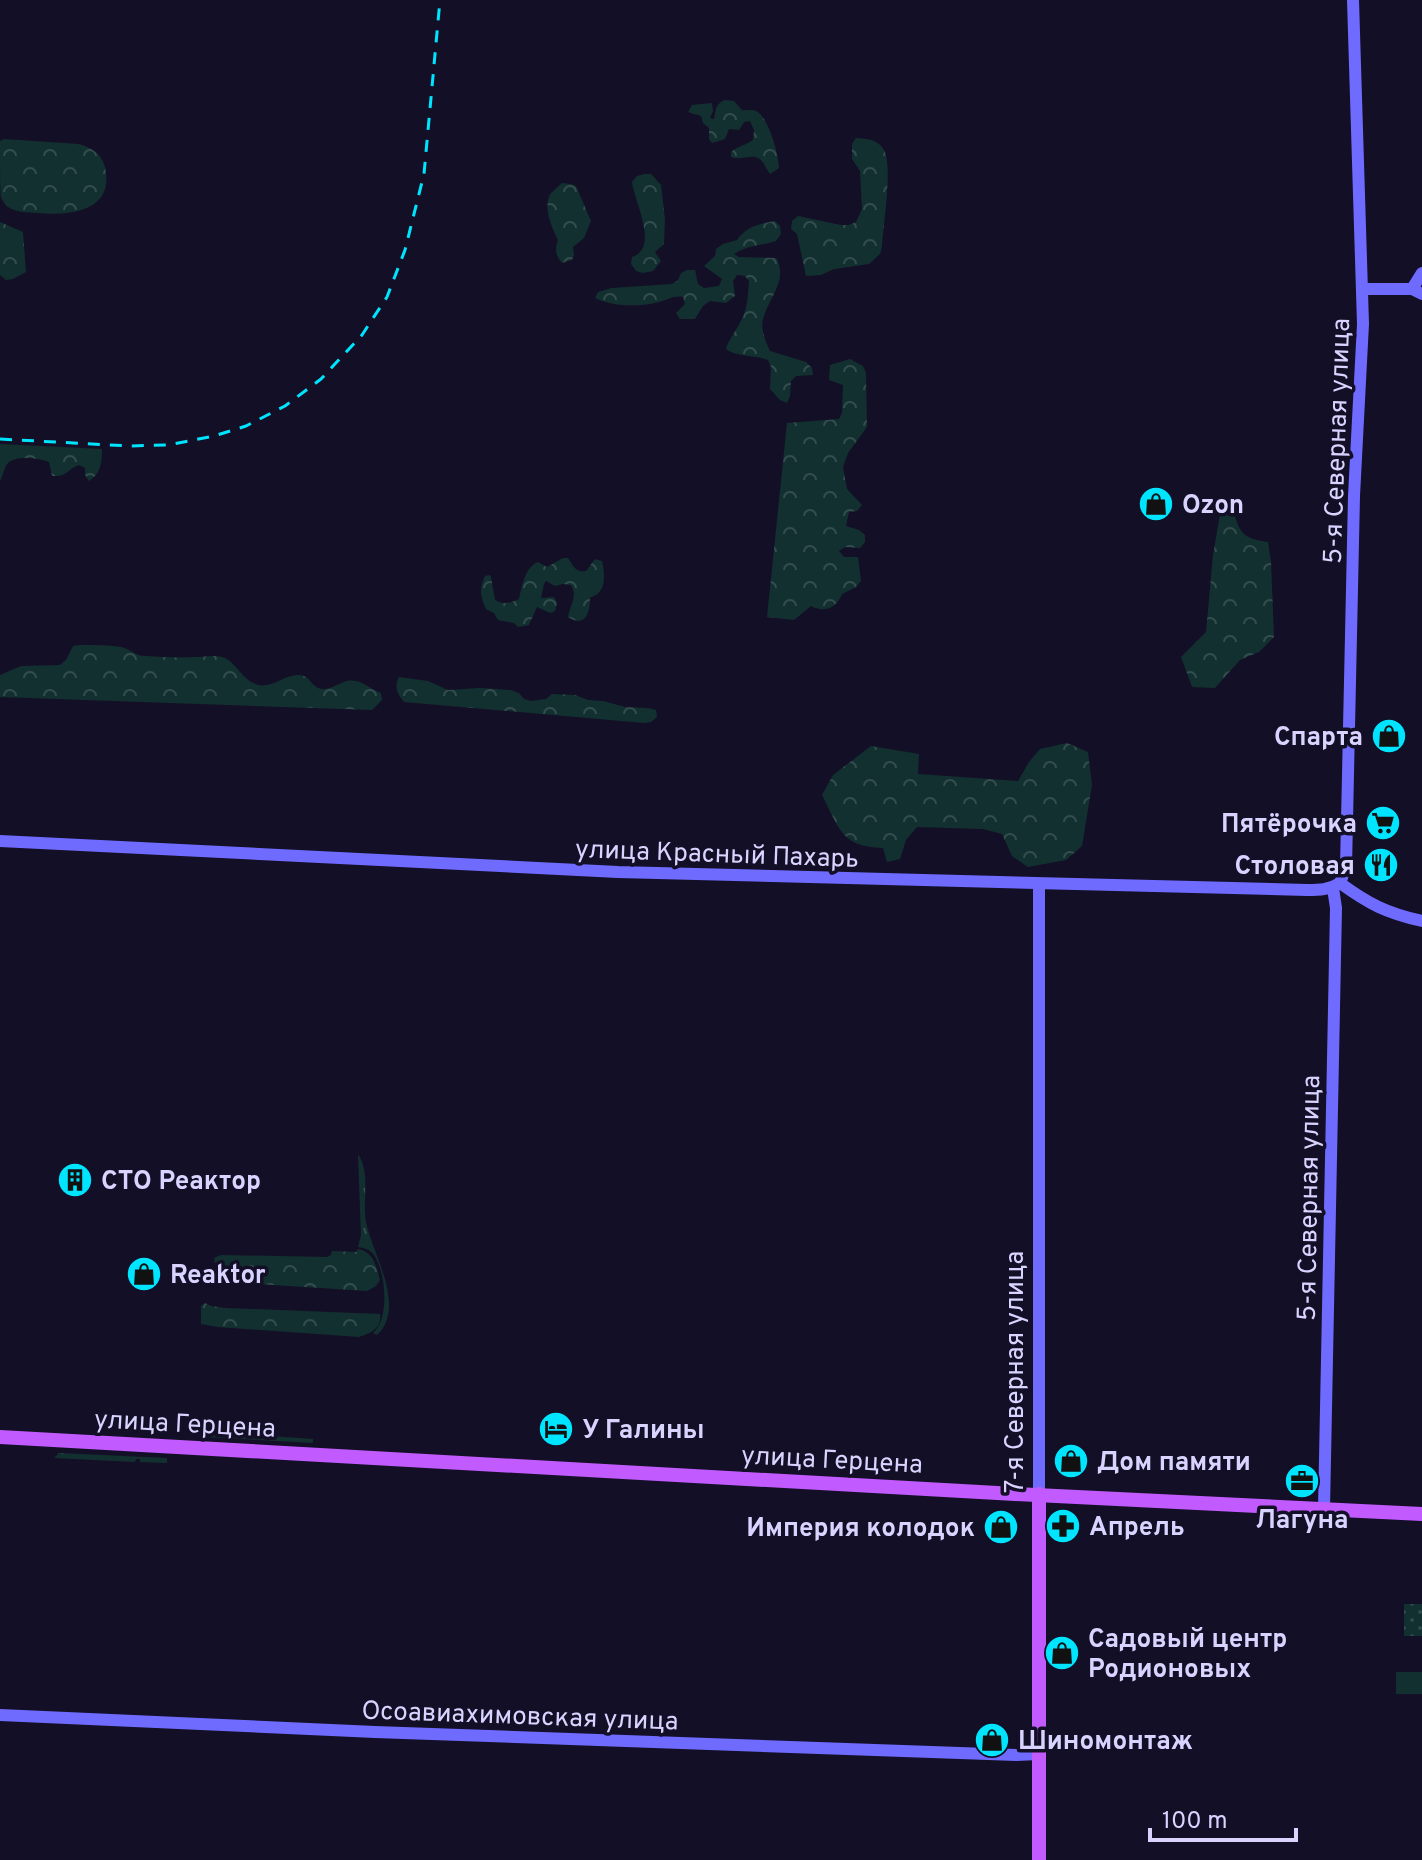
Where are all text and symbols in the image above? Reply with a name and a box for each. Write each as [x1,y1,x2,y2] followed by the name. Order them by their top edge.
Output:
[1318,317,1359,565] street label: 5-я Северная улица
[1137,485,1175,523] shop icon: Ozon
[1182,490,1244,523] place label: Ozon
[1370,717,1408,755] shop icon: Спарта
[1274,722,1363,755] place label: Спарта
[1364,804,1402,842] supermarket icon: Пятёрочка
[1221,809,1357,842] place label: Пятёрочка
[574,834,859,877] street label: улица Красный Пахарь
[1362,846,1400,884] restaurant icon: Столовая
[1234,851,1355,884] place label: Столовая
[1292,1075,1329,1321] street label: 5-я Северная улица
[56,1161,94,1199] building icon: СТО Реактор
[101,1166,261,1199] place label: СТО Реактор
[1000,1251,1033,1493] street label: 7-я Северная улица
[125,1255,163,1293] shop icon: Reaktor
[170,1260,266,1293] place label: Reaktor
[93,1404,277,1447] street label: улица Герцена
[537,1410,575,1448] hotel icon: У Галины
[582,1415,705,1448] place label: У Галины
[740,1440,924,1483] street label: улица Герцена
[1052,1442,1090,1480] shop icon: Дом памяти
[1097,1447,1251,1480] place label: Дом памяти
[1283,1462,1321,1500] office icon: Лагуна
[1255,1505,1349,1538] place label: Лагуна
[1044,1507,1082,1545] pharmacy icon: Апрель
[982,1508,1020,1546] shop icon: Империя колодок
[1089,1512,1185,1545] place label: Апрель
[746,1513,975,1546] place label: Империя колодок
[1088,1624,1287,1687] place label: Садовый центр Родионовых
[1043,1634,1081,1672] shop icon: Садовый центр Родионовых
[361,1695,679,1740] street label: Осоавиахимовская улица
[973,1721,1011,1759] shop icon: Шиномонтаж
[1018,1726,1193,1759] place label: Шиномонтаж
[1150,1792,1296,1842] scale bar
[1162,1807,1228,1837] text: 100 m

